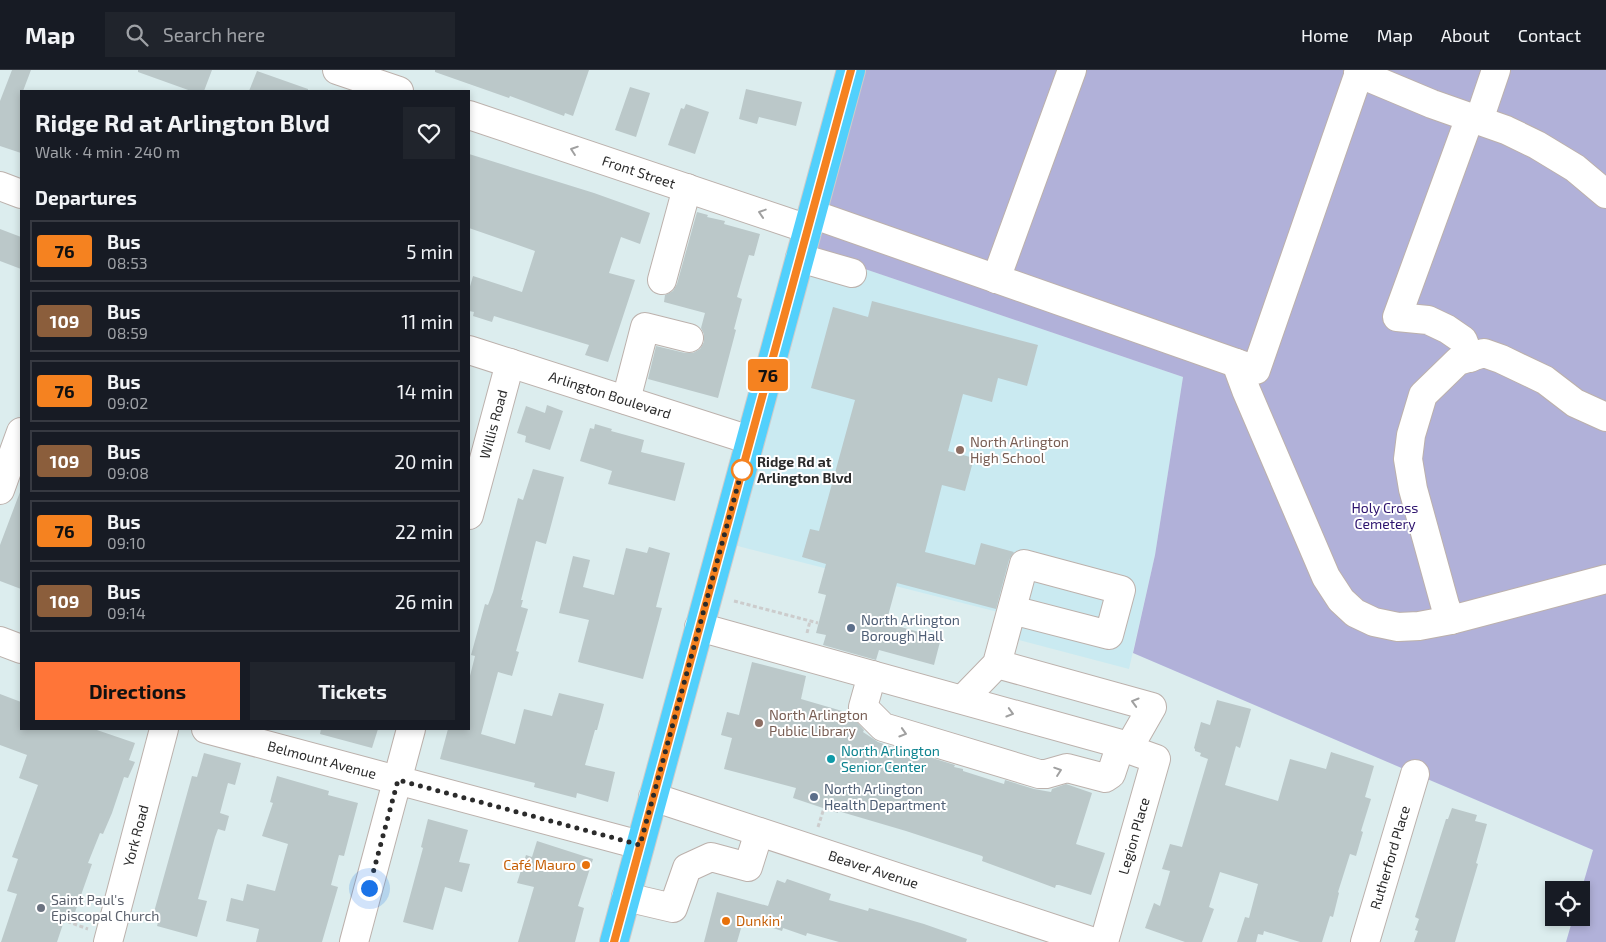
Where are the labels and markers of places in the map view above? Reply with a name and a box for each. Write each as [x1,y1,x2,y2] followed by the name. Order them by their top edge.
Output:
[970,433,1069,466] place label: North Arlington High School
[954,444,966,456] marker: North Arlington High School
[757,453,852,486] place label: Ridge Rd at Arlington Blvd
[731,459,753,481] marker: Ridge Rd at Arlington Blvd
[861,611,960,644] place label: North Arlington Borough Hall
[845,622,857,634] marker: North Arlington Borough Hall
[769,706,868,739] place label: North Arlington Public Library
[753,717,765,729] marker: North Arlington Public Library
[841,742,940,775] place label: North Arlington Senior Center
[825,753,837,765] marker: North Arlington Senior Center
[824,780,946,813] place label: North Arlington Health Department
[808,791,820,803] marker: North Arlington Health Department
[503,856,576,873] place label: Café Mauro
[580,859,592,871] marker: Café Mauro
[51,891,159,924] place label: Saint Paul's Episcopal Church
[35,902,47,914] marker: Saint Paul's Episcopal Church
[736,912,783,929] place label: Dunkin'
[720,915,732,927] marker: Dunkin'

